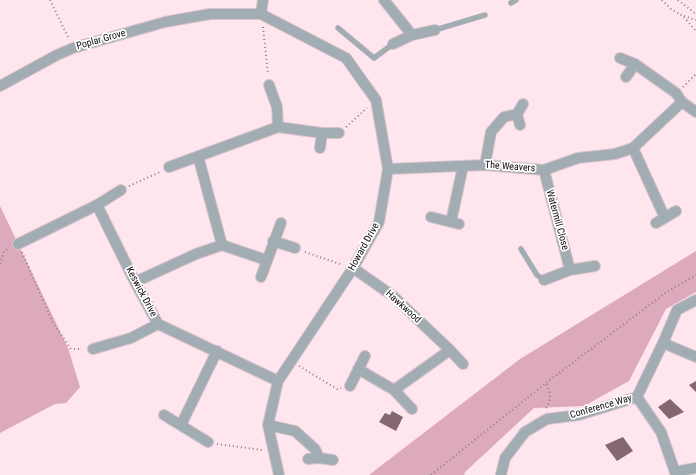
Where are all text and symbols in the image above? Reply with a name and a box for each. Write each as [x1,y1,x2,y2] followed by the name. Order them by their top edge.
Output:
[75,27,127,53] street label: Poplar Grove
[484,159,536,175] street label: The Weavers
[543,189,571,251] street label: Watermill Close
[346,221,382,273] street label: Howard Drive
[123,265,159,319] street label: Keswick Drive
[383,288,423,326] street label: Hawkwood
[569,392,633,422] street label: Conference Way

